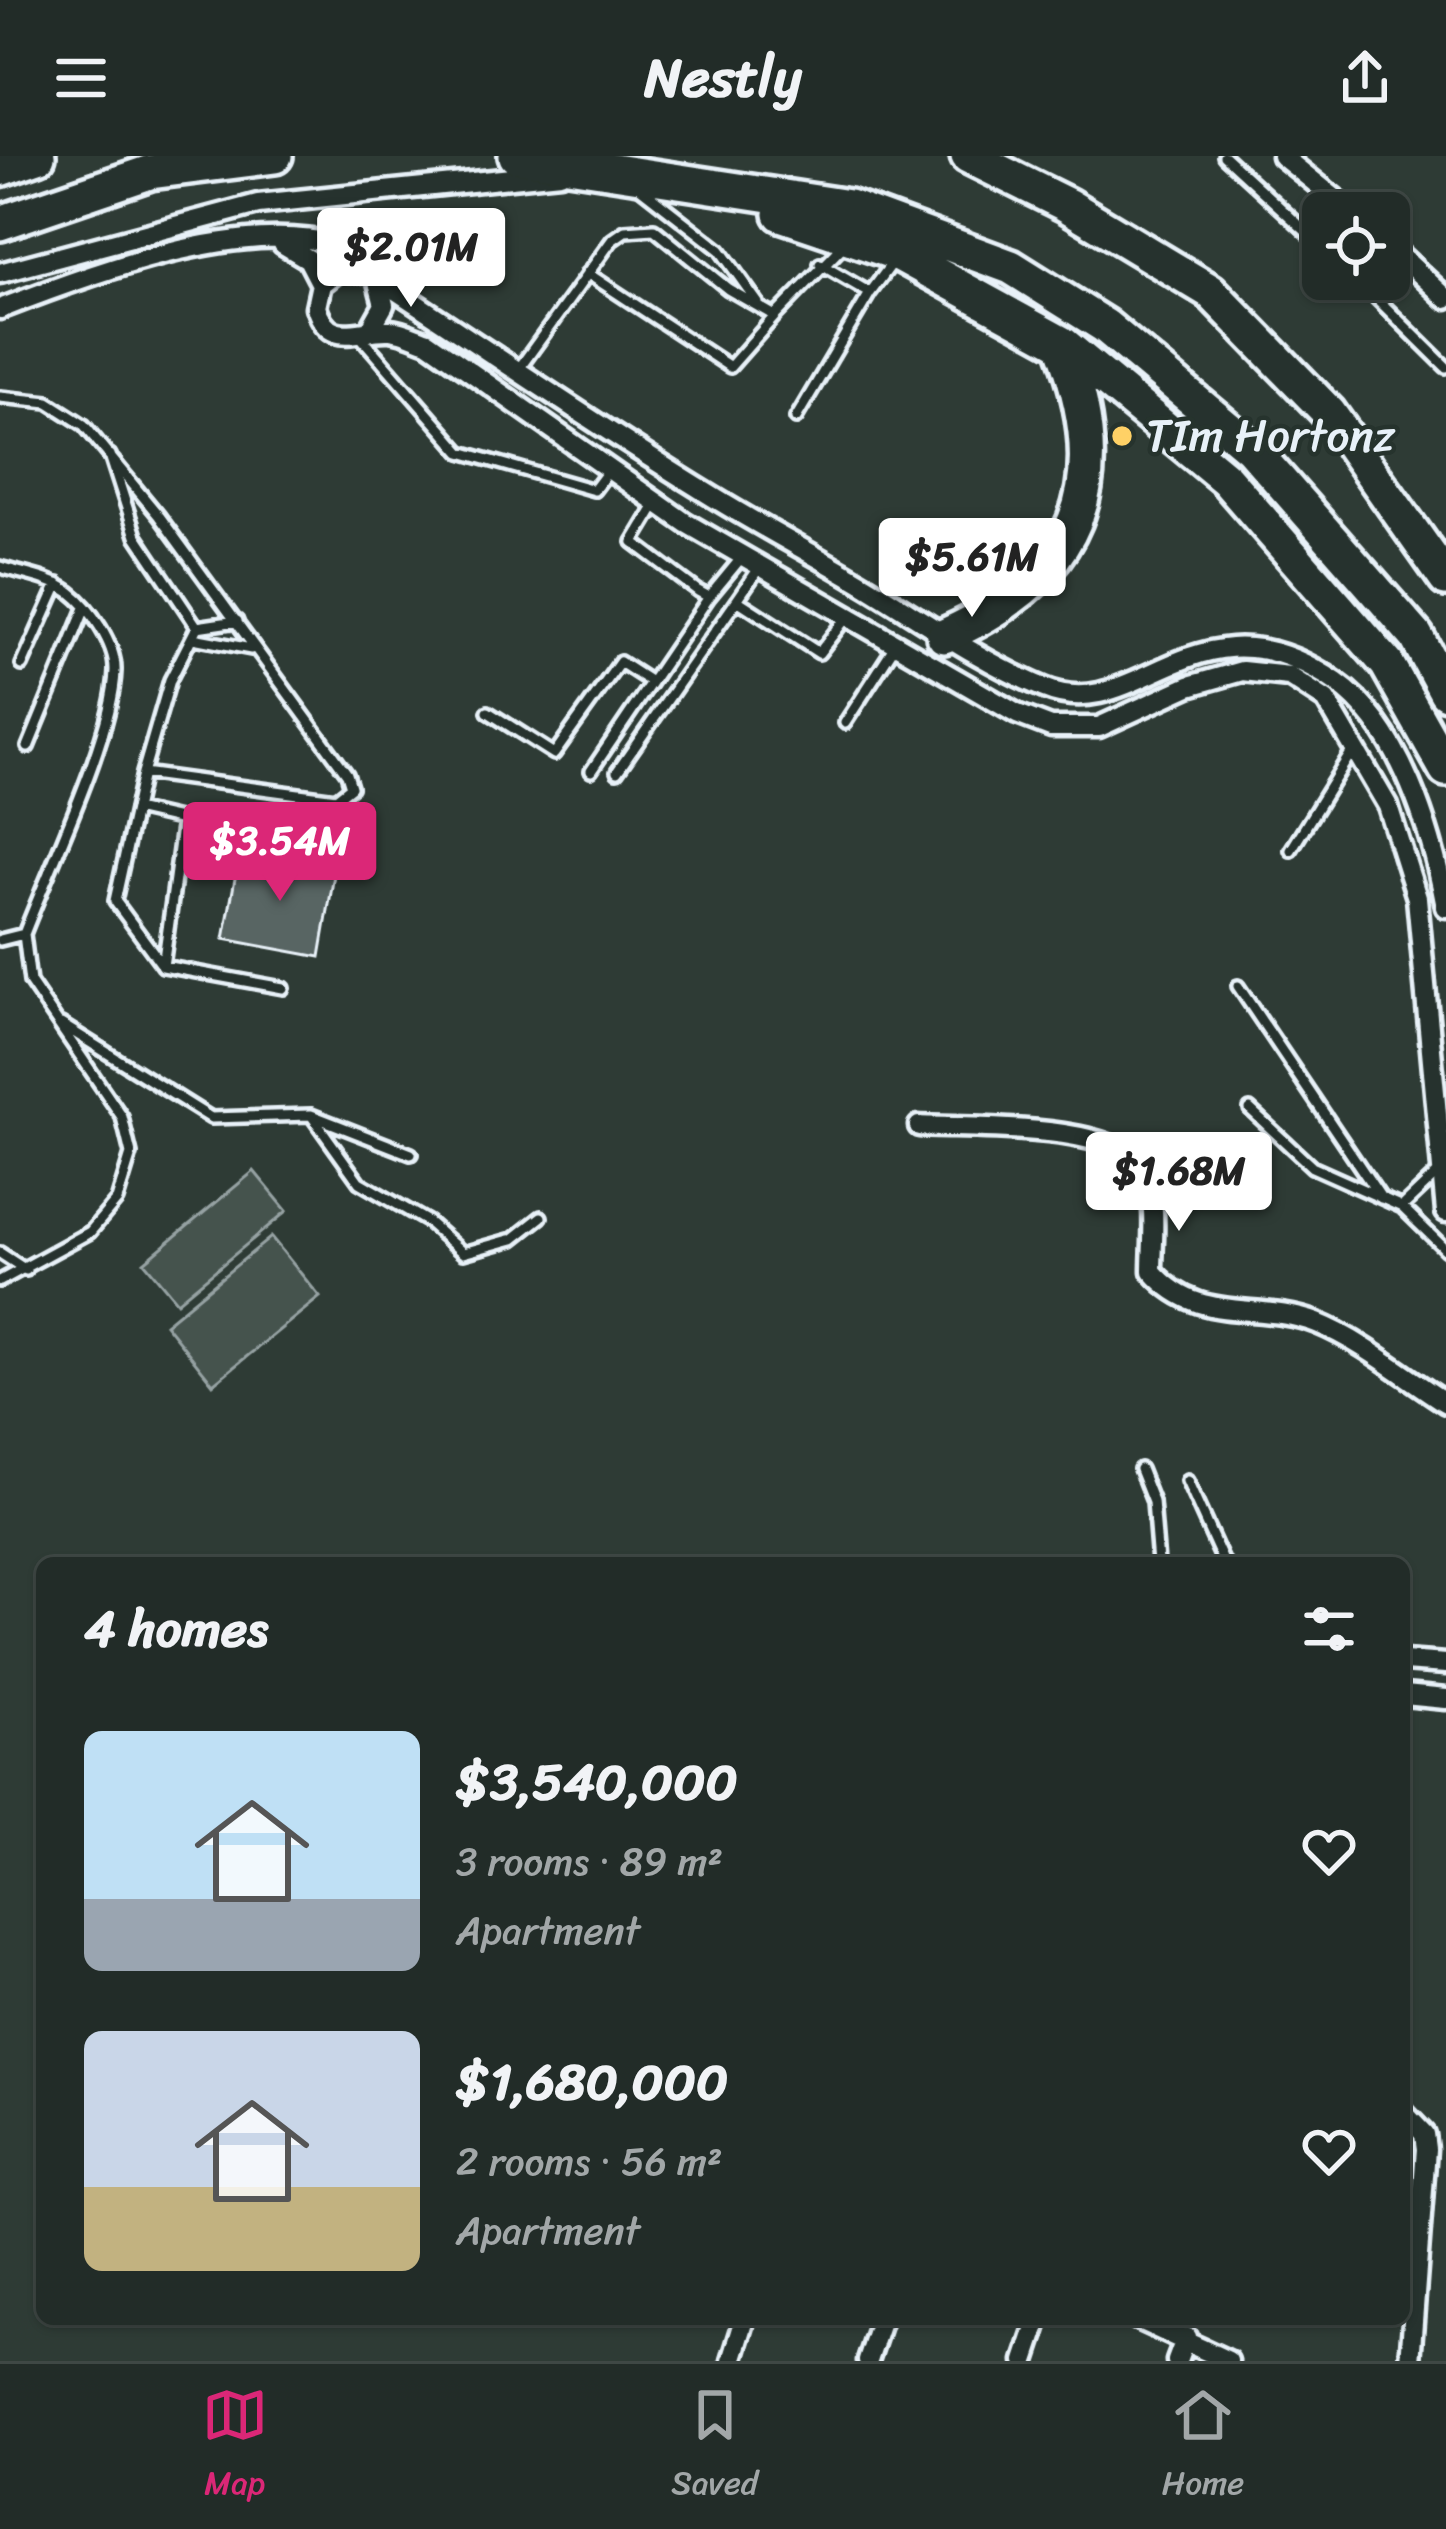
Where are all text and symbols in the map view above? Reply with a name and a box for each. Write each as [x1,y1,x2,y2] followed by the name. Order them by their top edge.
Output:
[644,30,802,126] text: Nestly
[48,45,114,111] icon: menu
[1332,45,1398,111] icon: share
[1302,192,1410,300] map controls
[1302,192,1410,300] button: locate
[313,208,509,310] pin: $2.01M
[344,212,478,281] text: $2.01M
[1146,396,1396,476] place label: TIm Hortonz
[1109,423,1135,449] marker: TIm Hortonz
[874,518,1070,620] pin: $5.61M
[906,522,1038,591] text: $5.61M
[182,802,378,904] pin: $3.54M
[210,806,350,875] text: $3.54M
[1081,1132,1277,1234] pin: $1.68M
[1113,1136,1245,1205] text: $1.68M
[84,1584,268,1674] text: 4 homes
[1296,1596,1362,1662] icon: filters
[456,1737,738,1827] text: $3,540,000
[180,1779,324,1923] icon: home
[1296,1818,1362,1884] icon: heart
[456,1827,723,1896] text: 3 rooms · 89 m²
[456,1896,640,1965] text: Apartment
[456,2037,728,2127] text: $1,680,000
[180,2079,324,2223] icon: home
[1296,2118,1362,2184] icon: heart
[456,2127,722,2196] text: 2 rooms · 56 m²
[456,2196,640,2265] text: Apartment
[202,2382,268,2512] tab: Map
[671,2382,758,2512] tab: Saved
[1162,2382,1244,2512] tab: Home

